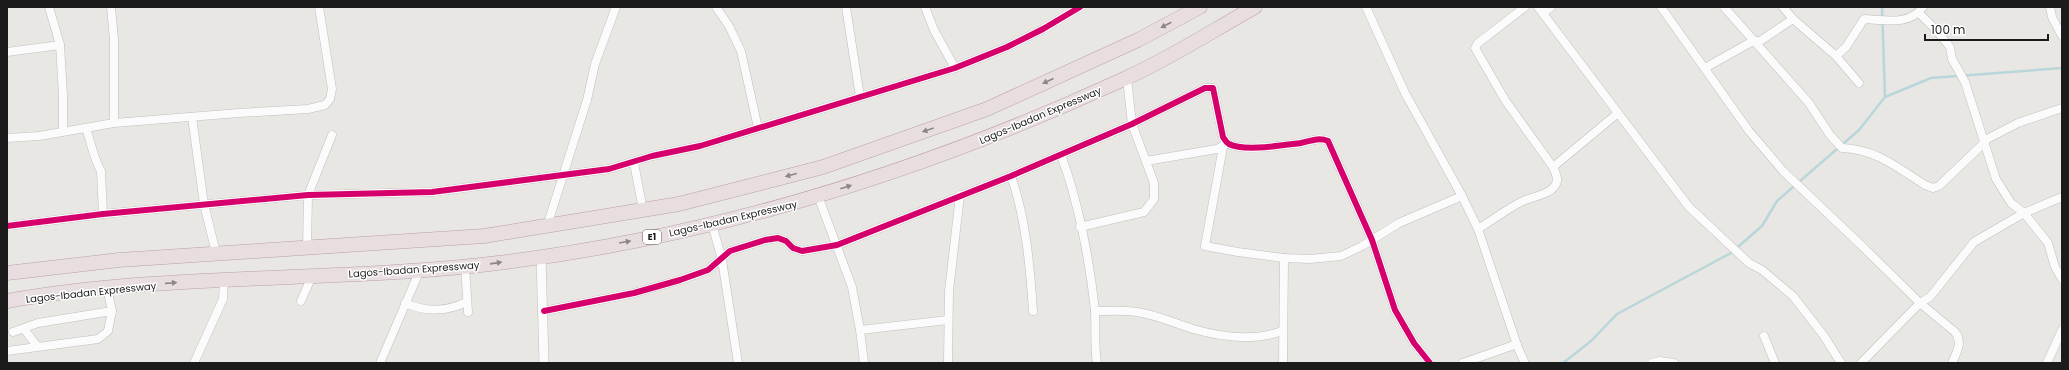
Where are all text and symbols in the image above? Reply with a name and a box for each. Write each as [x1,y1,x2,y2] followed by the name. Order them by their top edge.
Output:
[1925,16,2048,42] scale bar
[1931,21,1965,38] text: 100 m
[1160,22,1171,29] one-way arrow
[1043,78,1054,84] one-way arrow
[977,83,1104,148] street label: Lagos-Ibadan Expressway
[922,127,934,133] one-way arrow
[785,172,797,178] one-way arrow
[840,184,852,190] one-way arrow
[668,196,799,241] street label: Lagos-Ibadan Expressway
[643,230,661,244] road number: E1
[618,239,631,245] one-way arrow
[348,257,480,282] street label: Lagos-Ibadan Expressway
[490,260,502,266] one-way arrow
[25,278,157,307] street label: Lagos-Ibadan Expressway
[165,280,177,287] one-way arrow

